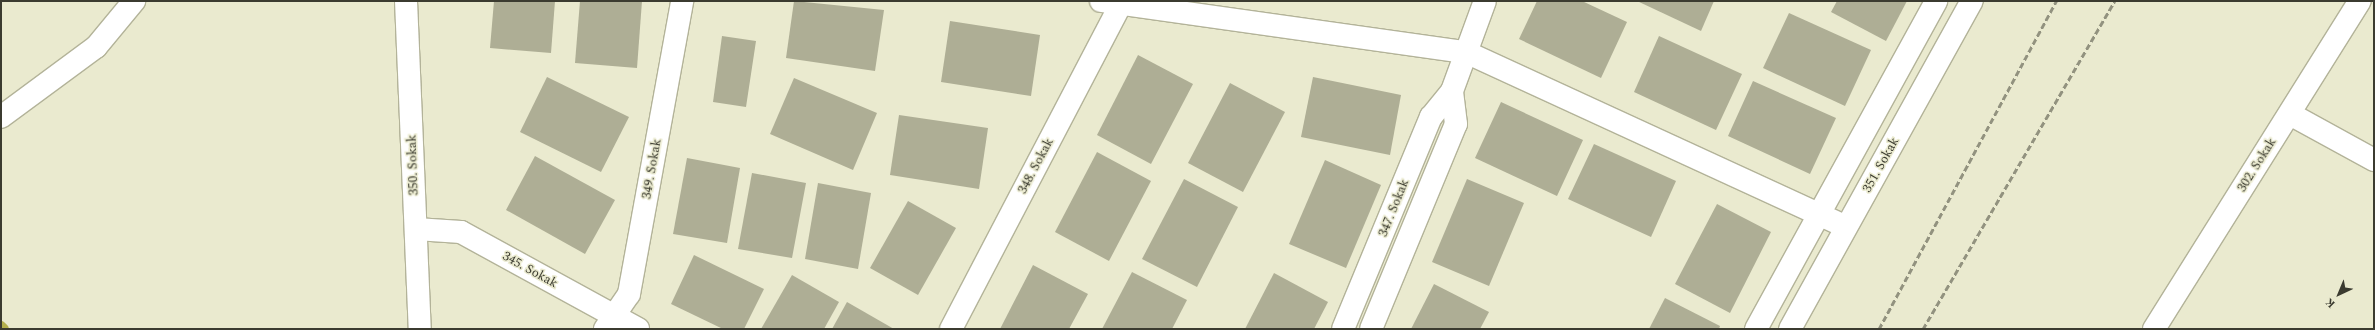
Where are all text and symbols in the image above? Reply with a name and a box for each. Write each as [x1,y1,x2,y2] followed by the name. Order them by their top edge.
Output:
[404,134,422,196] street label: 350. Sokak
[1859,135,1903,195] street label: 351. Sokak
[2234,135,2280,195] street label: 302. Sokak
[1015,136,1057,196] street label: 348. Sokak
[639,138,665,200] street label: 349. Sokak
[1375,177,1413,239] street label: 347. Sokak
[500,248,560,292] street label: 345. Sokak
[2319,274,2359,314] north arrow
[2321,294,2339,312] text: K

